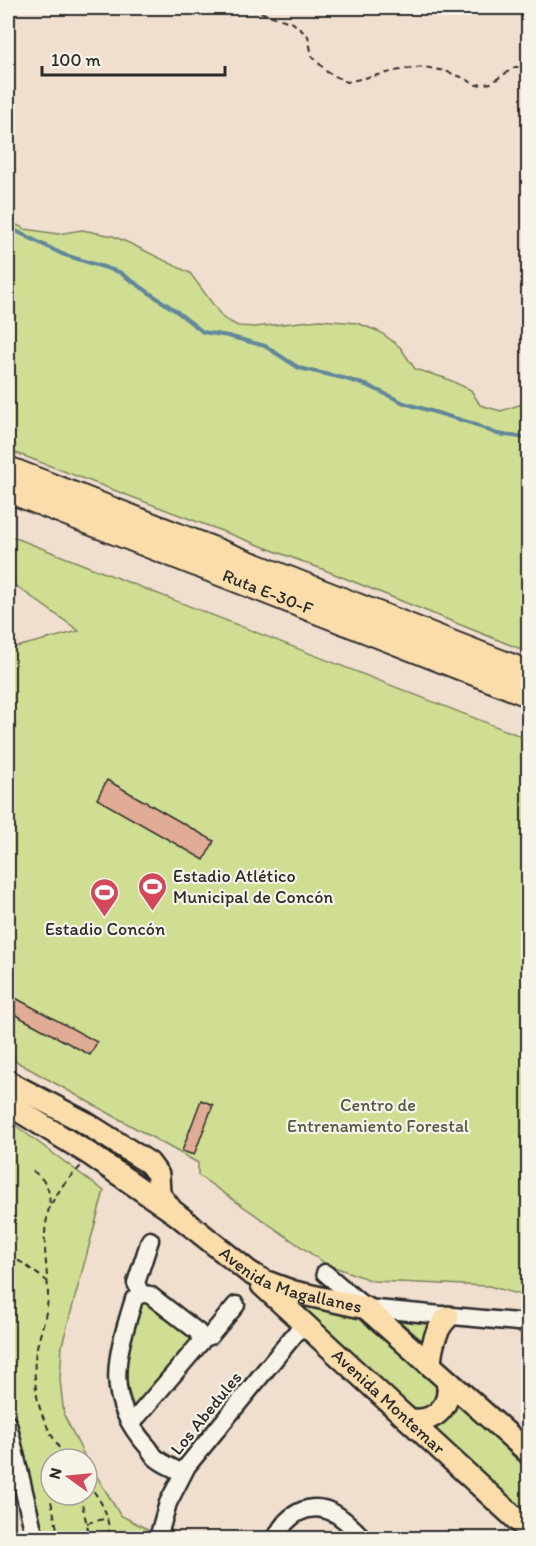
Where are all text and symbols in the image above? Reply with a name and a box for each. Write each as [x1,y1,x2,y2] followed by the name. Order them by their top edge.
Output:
[42,39,225,77] scale bar
[51,49,101,71] text: 100 m
[219,564,317,620] street label: Ruta E-30-F
[173,865,333,908] place label: Estadio Atlético Municipal de Concón
[136,870,168,912] sports icon: Estadio Atlético Municipal de Concón
[89,876,121,918] sports icon: Estadio Concón
[45,918,165,940] place label: Estadio Concón
[287,1094,469,1137] park label: Centro de Entrenamiento Forestal
[215,1242,364,1318] street label: Avenida Magallanes
[327,1344,450,1460] street label: Avenida Montemar
[166,1367,246,1459] street label: Los Abedules
[39,1447,99,1507] north arrow
[44,1466,66,1481] text: N

